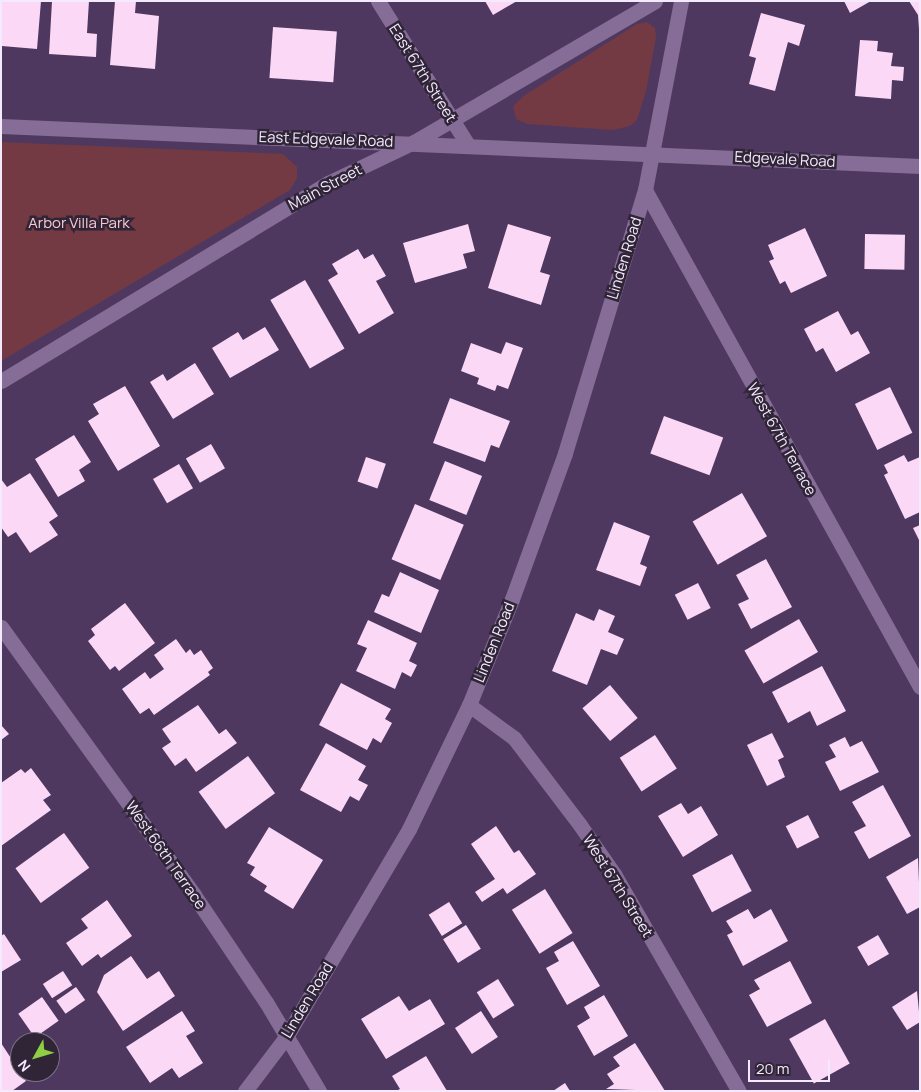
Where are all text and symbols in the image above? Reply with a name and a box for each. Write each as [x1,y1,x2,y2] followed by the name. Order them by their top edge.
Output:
[386,20,460,126] street label: East 67th Street
[258,128,394,150] street label: East Edgevale Road
[734,147,836,171] street label: Edgevale Road
[285,160,365,214] street label: Main Street
[28,214,130,232] park label: Arbor Villa Park
[603,215,645,301] street label: Linden Road
[744,380,820,498] street label: West 67th Terrace
[470,599,518,685] street label: Linden Road
[122,798,210,912] street label: West 66th Terrace
[579,831,657,941] street label: West 67th Street
[277,959,337,1041] street label: Linden Road
[10,1032,60,1082] north arrow
[751,1050,834,1082] scale bar
[13,1056,34,1076] text: N
[756,1058,789,1079] text: 20 m

